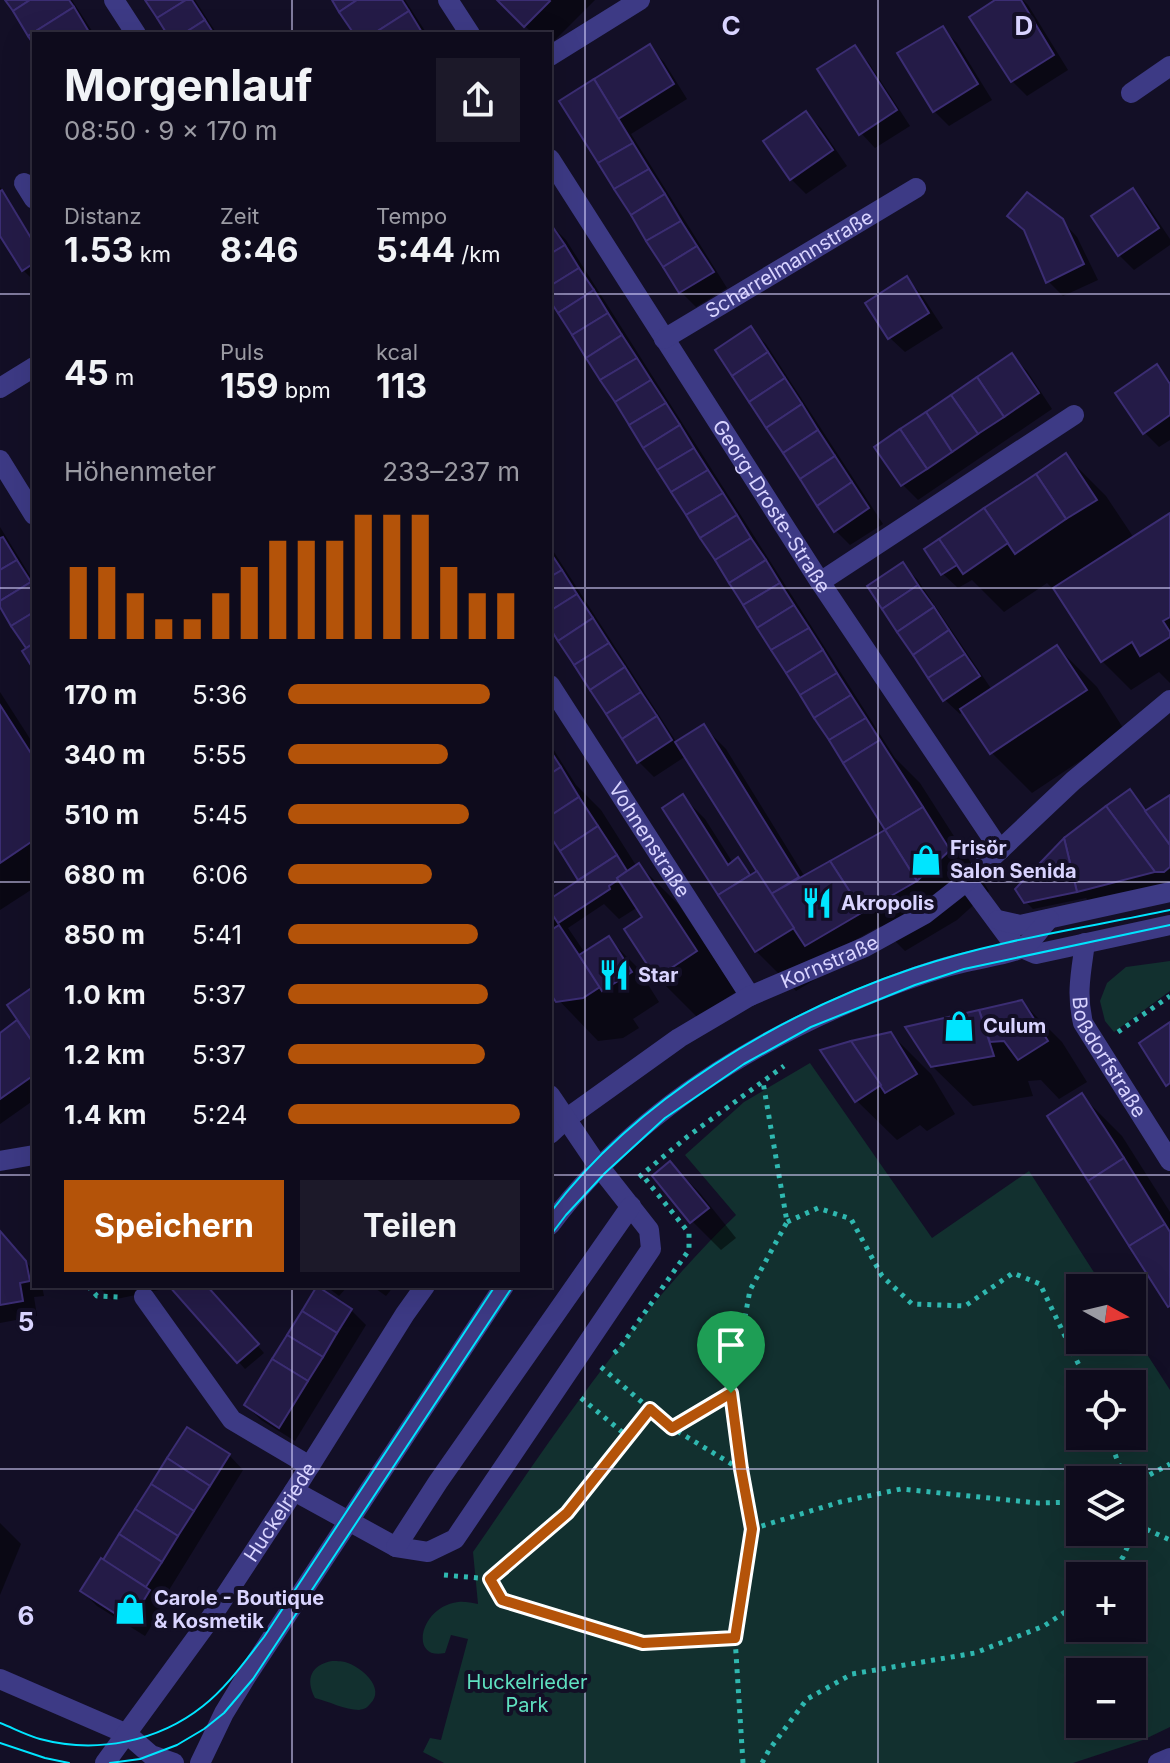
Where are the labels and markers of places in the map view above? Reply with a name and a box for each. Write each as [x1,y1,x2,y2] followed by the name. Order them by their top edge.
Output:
[950,836,1077,883] place label: Frisör Salon Senida
[909,843,943,877] shop icon: Frisör Salon Senida
[800,886,834,920] restaurant icon: Akropolis
[841,891,934,915] place label: Akropolis
[597,958,631,992] restaurant icon: Star
[638,963,678,987] place label: Star
[942,1009,976,1043] shop icon: Culum
[983,1014,1046,1038] place label: Culum
[697,1311,765,1393] pin
[154,1586,324,1633] place label: Carole - Boutique & Kosmetik
[113,1592,147,1626] shop icon: Carole - Boutique & Kosmetik

